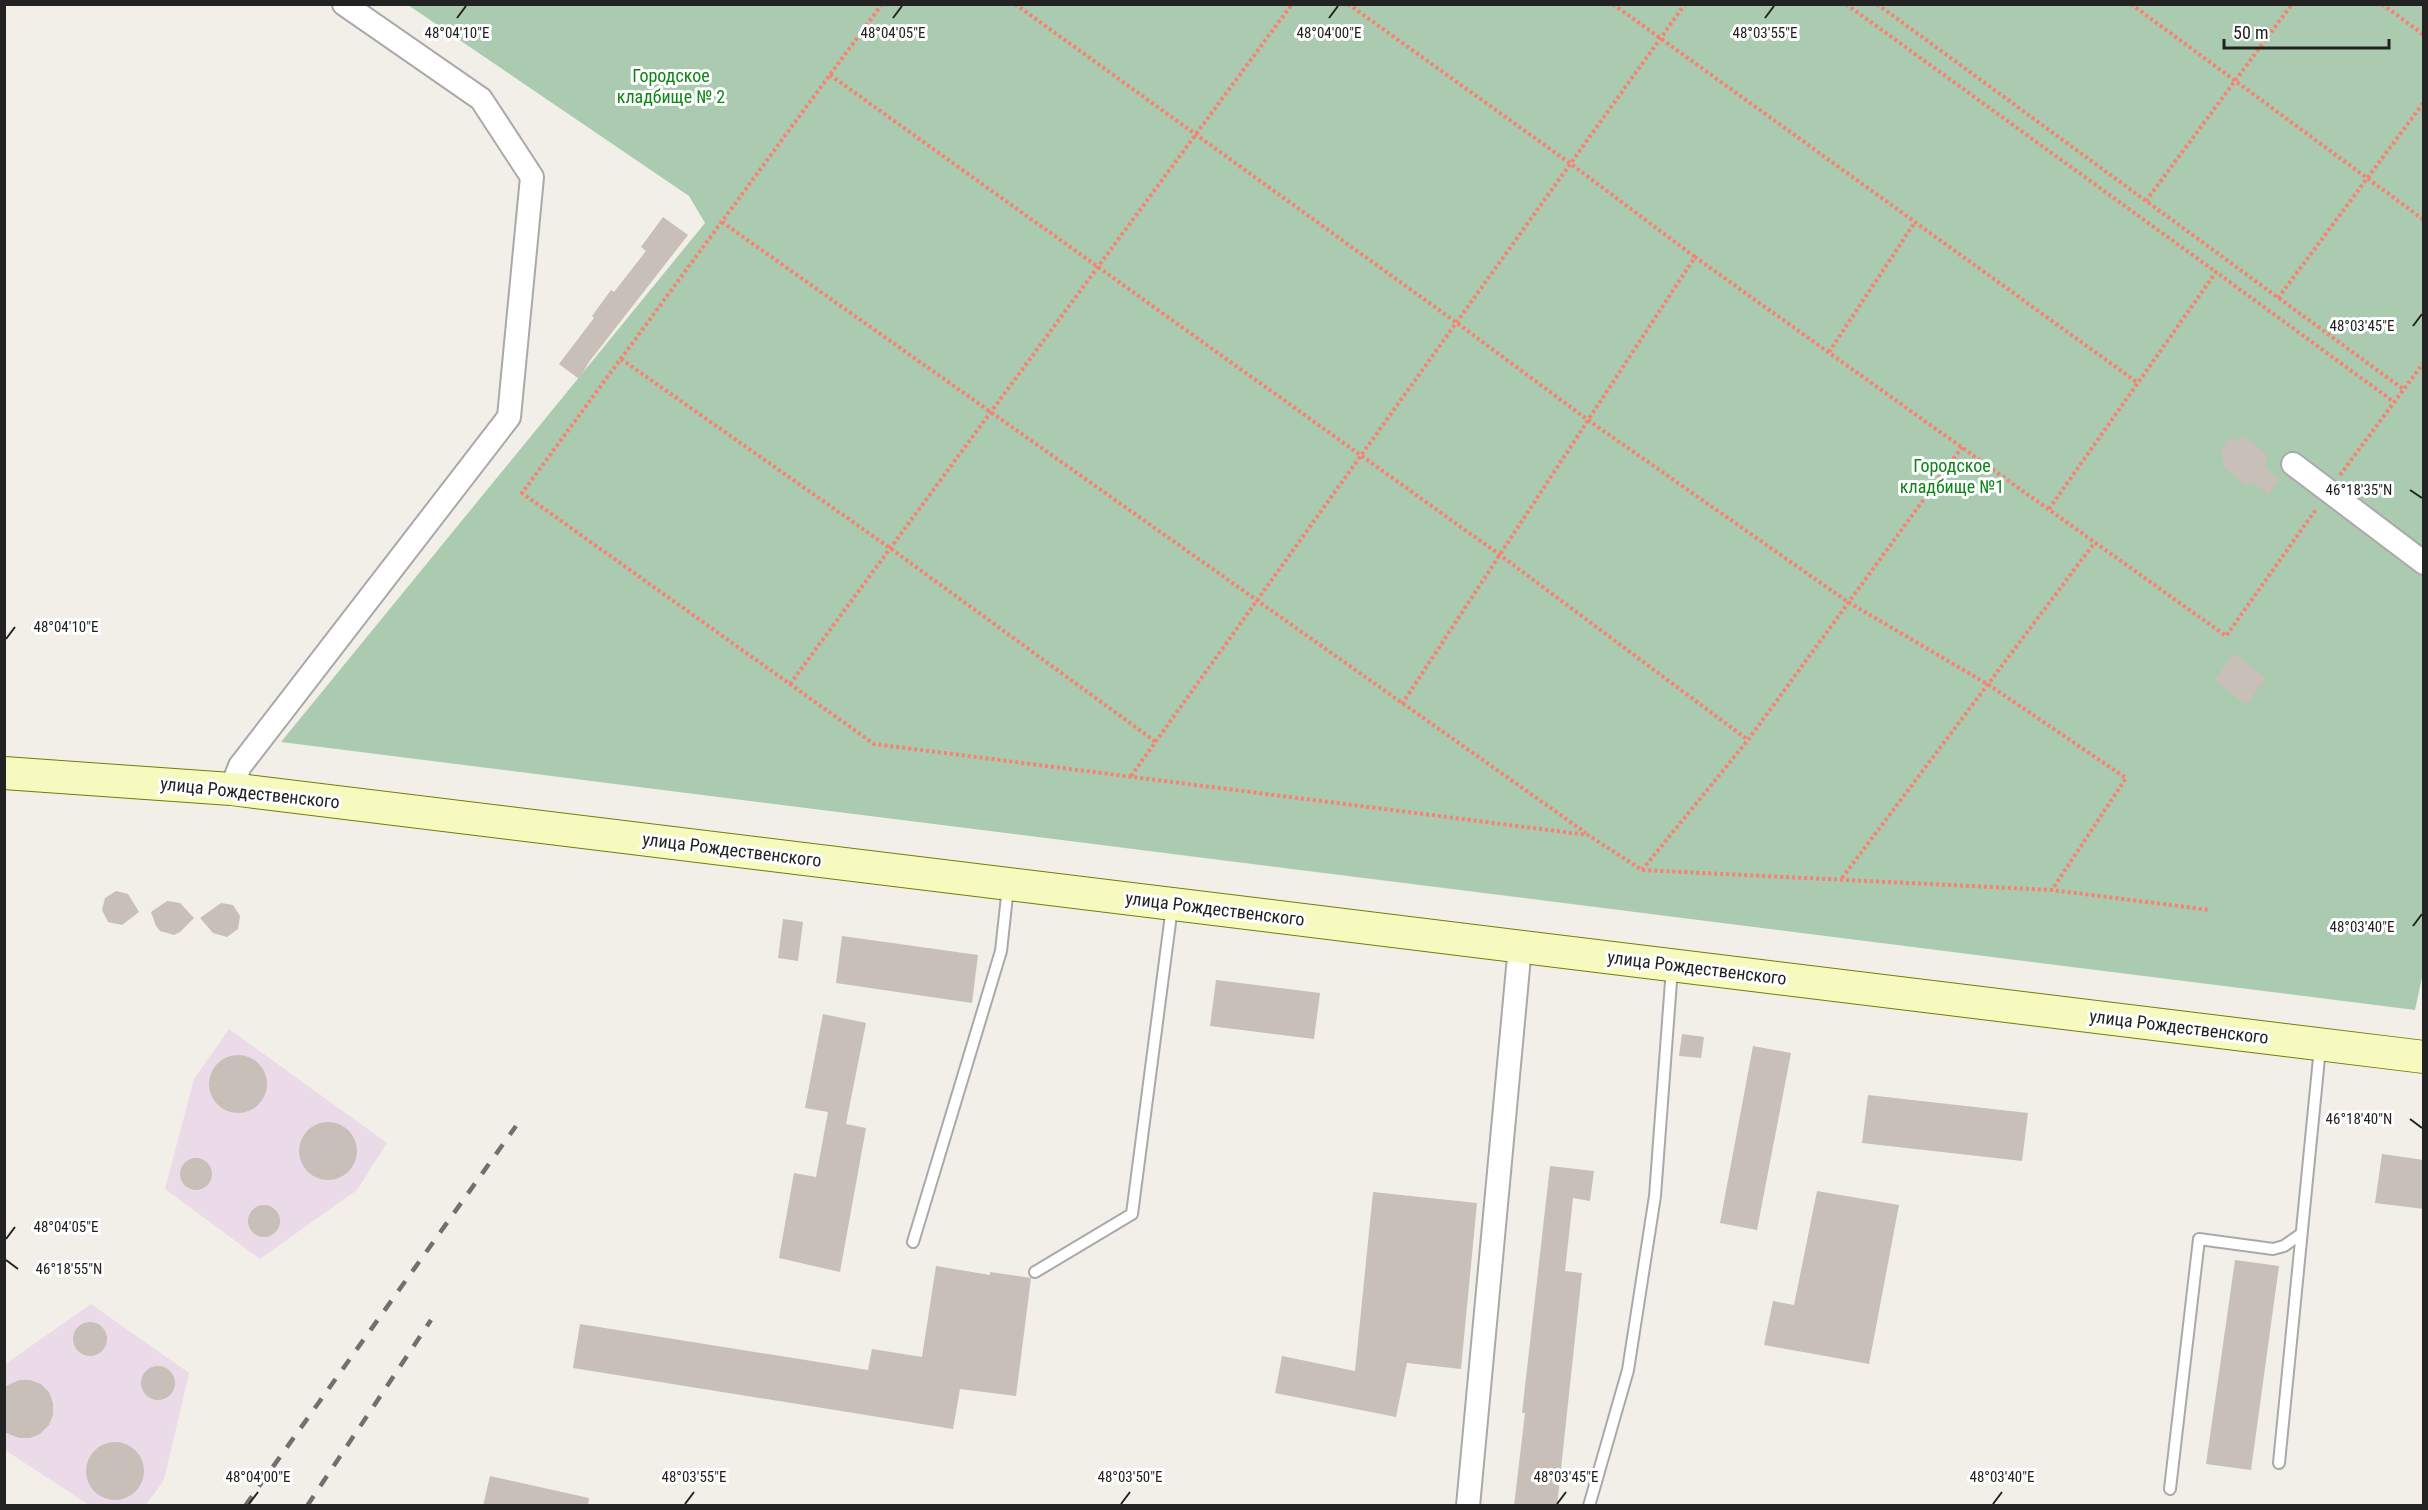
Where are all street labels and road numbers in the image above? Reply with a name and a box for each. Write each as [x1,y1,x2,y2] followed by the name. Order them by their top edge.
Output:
[159,773,341,812] street label: улица Рождественского
[641,828,823,871] street label: улица Рождественского
[1124,887,1306,930] street label: улица Рождественского
[1606,946,1788,989] street label: улица Рождественского
[2088,1005,2270,1048] street label: улица Рождественского

